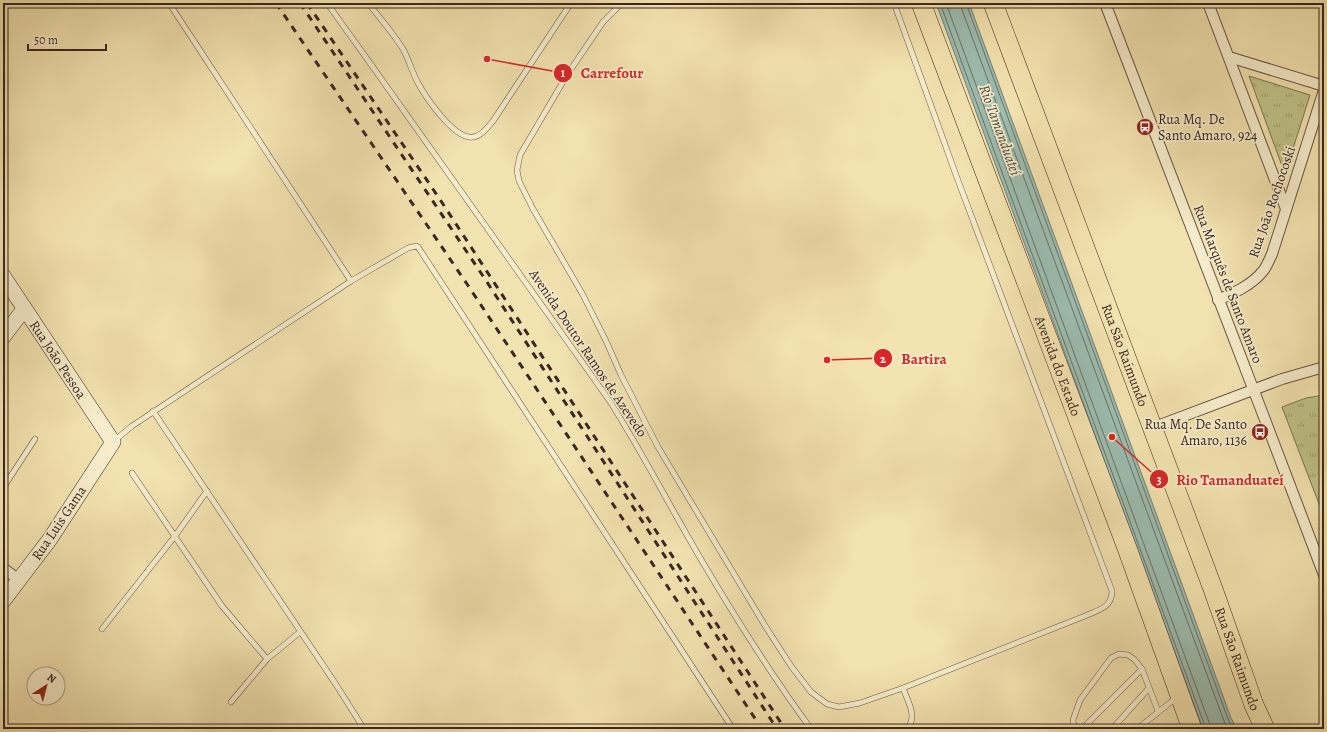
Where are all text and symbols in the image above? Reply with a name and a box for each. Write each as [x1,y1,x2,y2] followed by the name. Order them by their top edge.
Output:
[28,26,106,52] scale bar
[34,32,58,48] text: 50 m
[553,59,651,86] callout: Carrefour
[581,63,643,83] text: Carrefour
[561,65,566,81] text: 1
[974,82,1026,179] water label: Rio Tamanduateí
[1158,110,1257,145] place label: Rua Mq. De Santo Amaro, 924
[1135,117,1155,137] bus stop icon: Rua Mq. De Santo Amaro, 924
[1244,144,1300,260] street label: Rua João Rochocoski
[1189,202,1267,366] street label: Rua Marquês de Santo Amaro
[524,264,651,441] street label: Avenida Doutor Ramos de Azevedo
[1097,301,1153,409] street label: Rua São Raimundo
[1030,312,1086,419] street label: Avenida do Estado
[25,316,91,403] street label: Rua João Pessoa
[873,345,954,372] callout: Bartira
[901,349,947,369] text: Bartira
[880,351,886,367] text: 2
[1145,415,1247,450] place label: Rua Mq. De Santo Amaro, 1136
[1250,422,1270,442] bus stop icon: Rua Mq. De Santo Amaro, 1136
[1149,466,1292,493] callout: Rio Tamanduateí
[1176,470,1284,490] text: Rio Tamanduateí
[1156,472,1162,488] text: 3
[27,482,91,564] street label: Rua Luis Gama
[1211,604,1265,714] street label: Rua São Raimundo
[26,666,66,706] north arrow
[44,670,59,687] text: N

